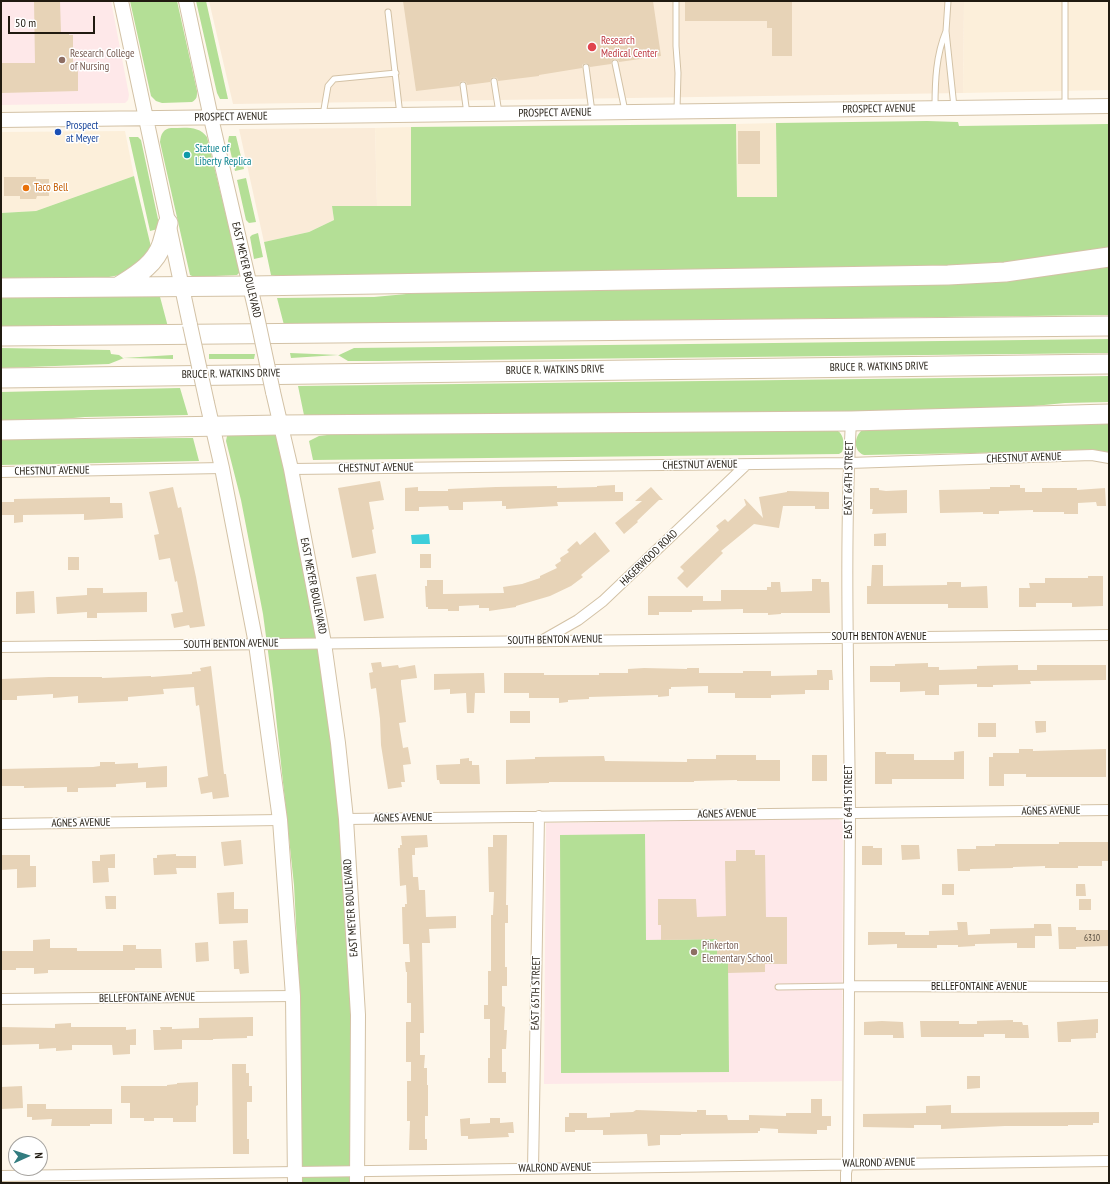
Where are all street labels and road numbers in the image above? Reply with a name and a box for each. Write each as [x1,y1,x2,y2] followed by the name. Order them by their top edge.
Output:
[842,102,916,116] street label: PROSPECT AVENUE
[518,106,592,120] street label: PROSPECT AVENUE
[194,110,268,124] street label: PROSPECT AVENUE
[229,221,263,319] street label: EAST MEYER BOULEVARD
[829,360,929,374] street label: BRUCE R. WATKINS DRIVE
[505,363,605,377] street label: BRUCE R. WATKINS DRIVE
[181,367,281,381] street label: BRUCE R. WATKINS DRIVE
[842,441,856,515] street label: EAST 64TH STREET
[986,450,1062,466] street label: CHESTNUT AVENUE
[662,458,738,472] street label: CHESTNUT AVENUE
[338,461,414,475] street label: CHESTNUT AVENUE
[14,464,90,478] street label: CHESTNUT AVENUE
[617,527,681,589] street label: HAGERWOOD ROAD
[297,537,329,635] street label: EAST MEYER BOULEVARD
[831,630,927,644] street label: SOUTH BENTON AVENUE
[507,633,603,647] street label: SOUTH BENTON AVENUE
[183,637,279,651] street label: SOUTH BENTON AVENUE
[842,765,856,839] street label: EAST 64TH STREET
[1021,804,1081,818] street label: AGNES AVENUE
[697,807,757,821] street label: AGNES AVENUE
[373,811,433,825] street label: AGNES AVENUE
[51,816,111,830] street label: AGNES AVENUE
[341,859,361,957] street label: EAST MEYER BOULEVARD
[529,956,543,1030] street label: EAST 65TH STREET
[931,980,1027,994] street label: BELLEFONTAINE AVENUE
[99,991,195,1005] street label: BELLEFONTAINE AVENUE
[842,1156,916,1170] street label: WALROND AVENUE
[518,1161,592,1175] street label: WALROND AVENUE

